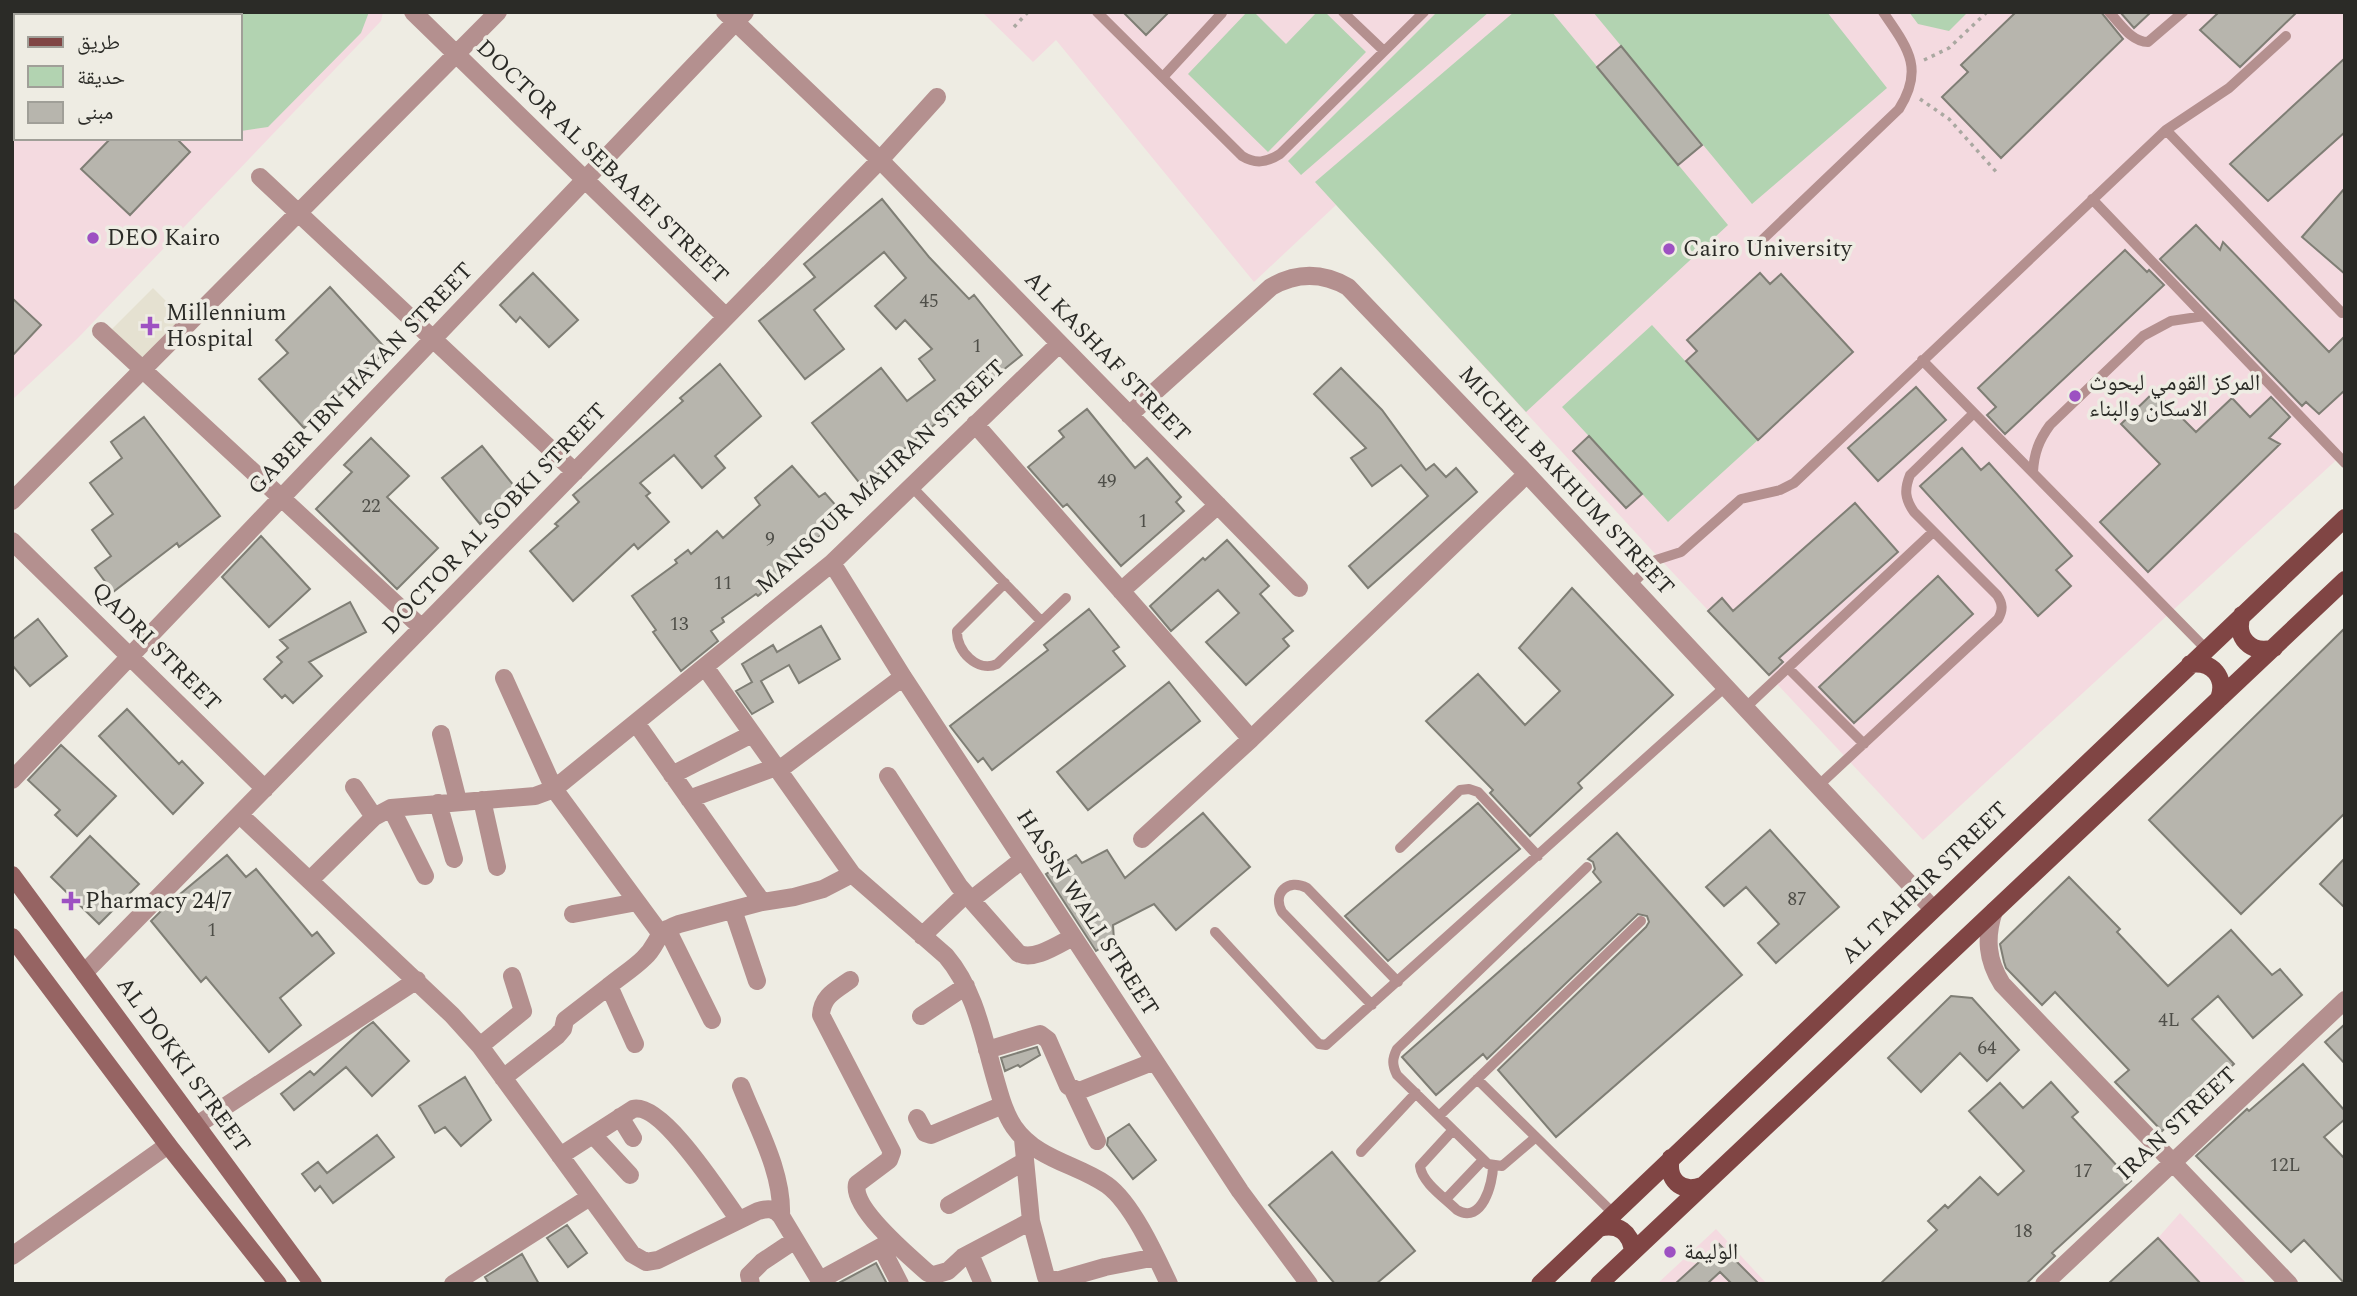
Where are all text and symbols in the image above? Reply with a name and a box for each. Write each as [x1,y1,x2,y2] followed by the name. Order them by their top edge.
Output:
[14,14,242,140] legend
[77,27,120,59] text: طريق
[468,31,736,293] street label: DOCTOR AL SEBAAEI STREET
[77,62,125,94] text: حديقة
[77,97,113,129] text: مبنى
[107,221,220,256] place label: DEO Kairo
[85,230,101,246] marker: DEO Kairo
[1683,232,1853,267] place label: Cairo University
[1661,241,1677,257] marker: Cairo University
[240,255,482,503] street label: GABER IBN HAYAN STREET
[1016,263,1198,451] street label: AL KASHAF STREET
[919,287,939,316] house number: 45
[166,296,286,357] place label: Millennium Hospital
[140,316,160,336] marker: Millennium Hospital
[972,332,982,361] house number: 1
[748,351,1014,603] street label: MANSOUR MAHRAN STREET
[1450,358,1682,604] street label: MICHEL BAKHUM STREET
[2089,366,2260,427] place label: المركز القومي لبحوث الاسكان والبناء
[2067,388,2083,404] marker: المركز القومي لبحوث الاسكان والبناء
[374,395,616,643] street label: DOCTOR AL SOBKI STREET
[1097,467,1117,496] house number: 49
[361,492,381,521] house number: 22
[1138,507,1148,536] house number: 1
[765,525,775,554] house number: 9
[713,569,733,598] house number: 11
[83,574,229,720] street label: QADRI STREET
[669,610,689,639] house number: 13
[1833,793,2017,973] street label: AL TAHRIR STREET
[1007,803,1167,1023] street label: HASSN WALI STREET
[85,884,232,919] place label: Pharmacy 24/7
[1787,885,1807,914] house number: 87
[63,893,79,909] marker: Pharmacy 24/7
[207,916,217,945] house number: 1
[107,970,259,1160] street label: AL DOKKI STREET
[2158,1006,2180,1035] house number: 4L
[1977,1034,1997,1063] house number: 64
[2109,1059,2245,1189] street label: IRAN STREET
[2269,1151,2301,1180] house number: 12L
[2073,1157,2093,1186] house number: 17
[2013,1217,2033,1246] house number: 18
[1684,1235,1738,1270] place label: الوليمة
[1662,1244,1678,1260] marker: الوليمة

